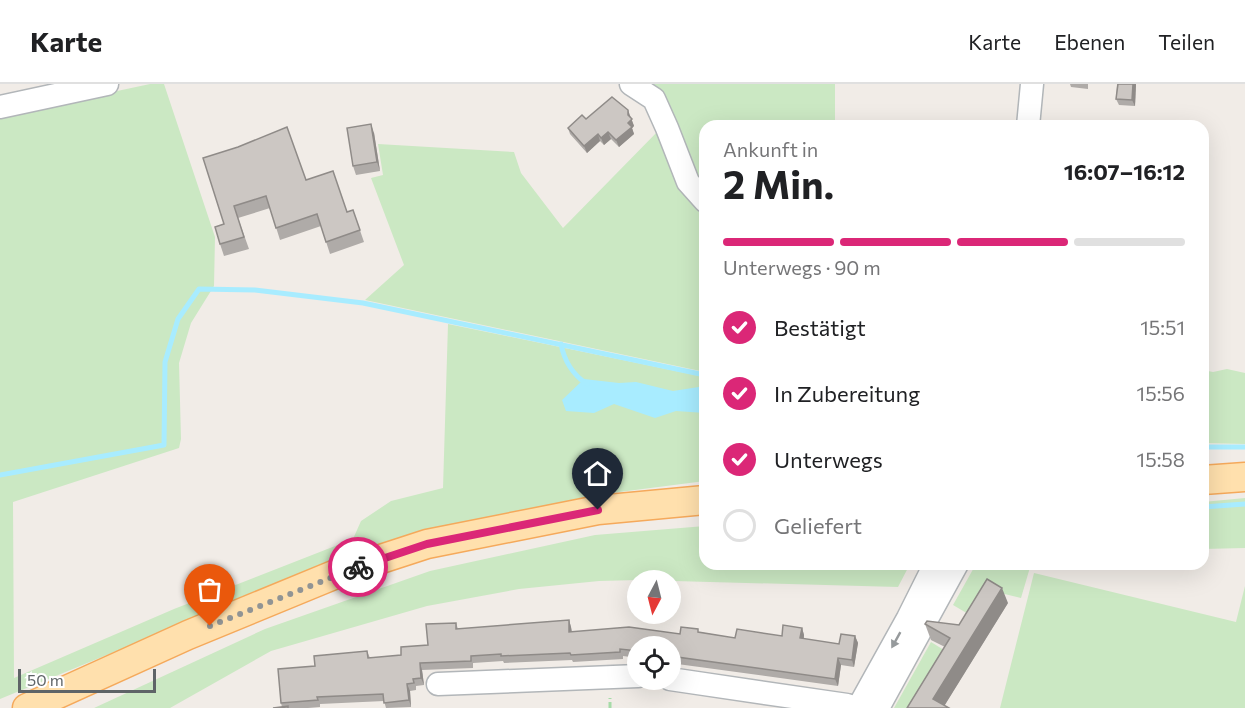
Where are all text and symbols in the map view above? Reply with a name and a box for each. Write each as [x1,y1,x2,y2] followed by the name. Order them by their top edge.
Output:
[30,24,102,58] text: Karte
[968,29,1021,54] text: Karte
[1054,29,1125,54] text: Ebenen
[1158,29,1215,54] text: Teilen
[723,137,818,161] text: Ankunft in
[1064,158,1185,185] text: 16:07–16:12
[723,159,834,207] text: 2 Min.
[723,255,881,279] text: Unterwegs · 90 m
[723,311,756,344] icon: check
[774,314,866,341] text: Bestätigt
[1140,315,1185,339] text: 15:51
[723,377,756,410] icon: check
[774,380,920,407] text: In Zubereitung
[1137,381,1185,405] text: 15:56
[723,443,756,476] icon: check
[774,446,883,473] text: Unterwegs
[1137,447,1185,471] text: 15:58
[572,448,623,510] pin
[581,457,614,490] icon: home
[774,512,862,539] text: Geliefert
[328,537,388,597] courier
[342,551,375,584] icon: bike
[184,564,235,626] pin
[627,570,681,624] north arrow
[627,570,681,690] map controls
[193,573,226,606] icon: bag
[891,631,901,648] one-way arrow
[627,636,681,690] button: locate
[18,666,156,694] scale bar
[27,670,64,689] text: 50 m

